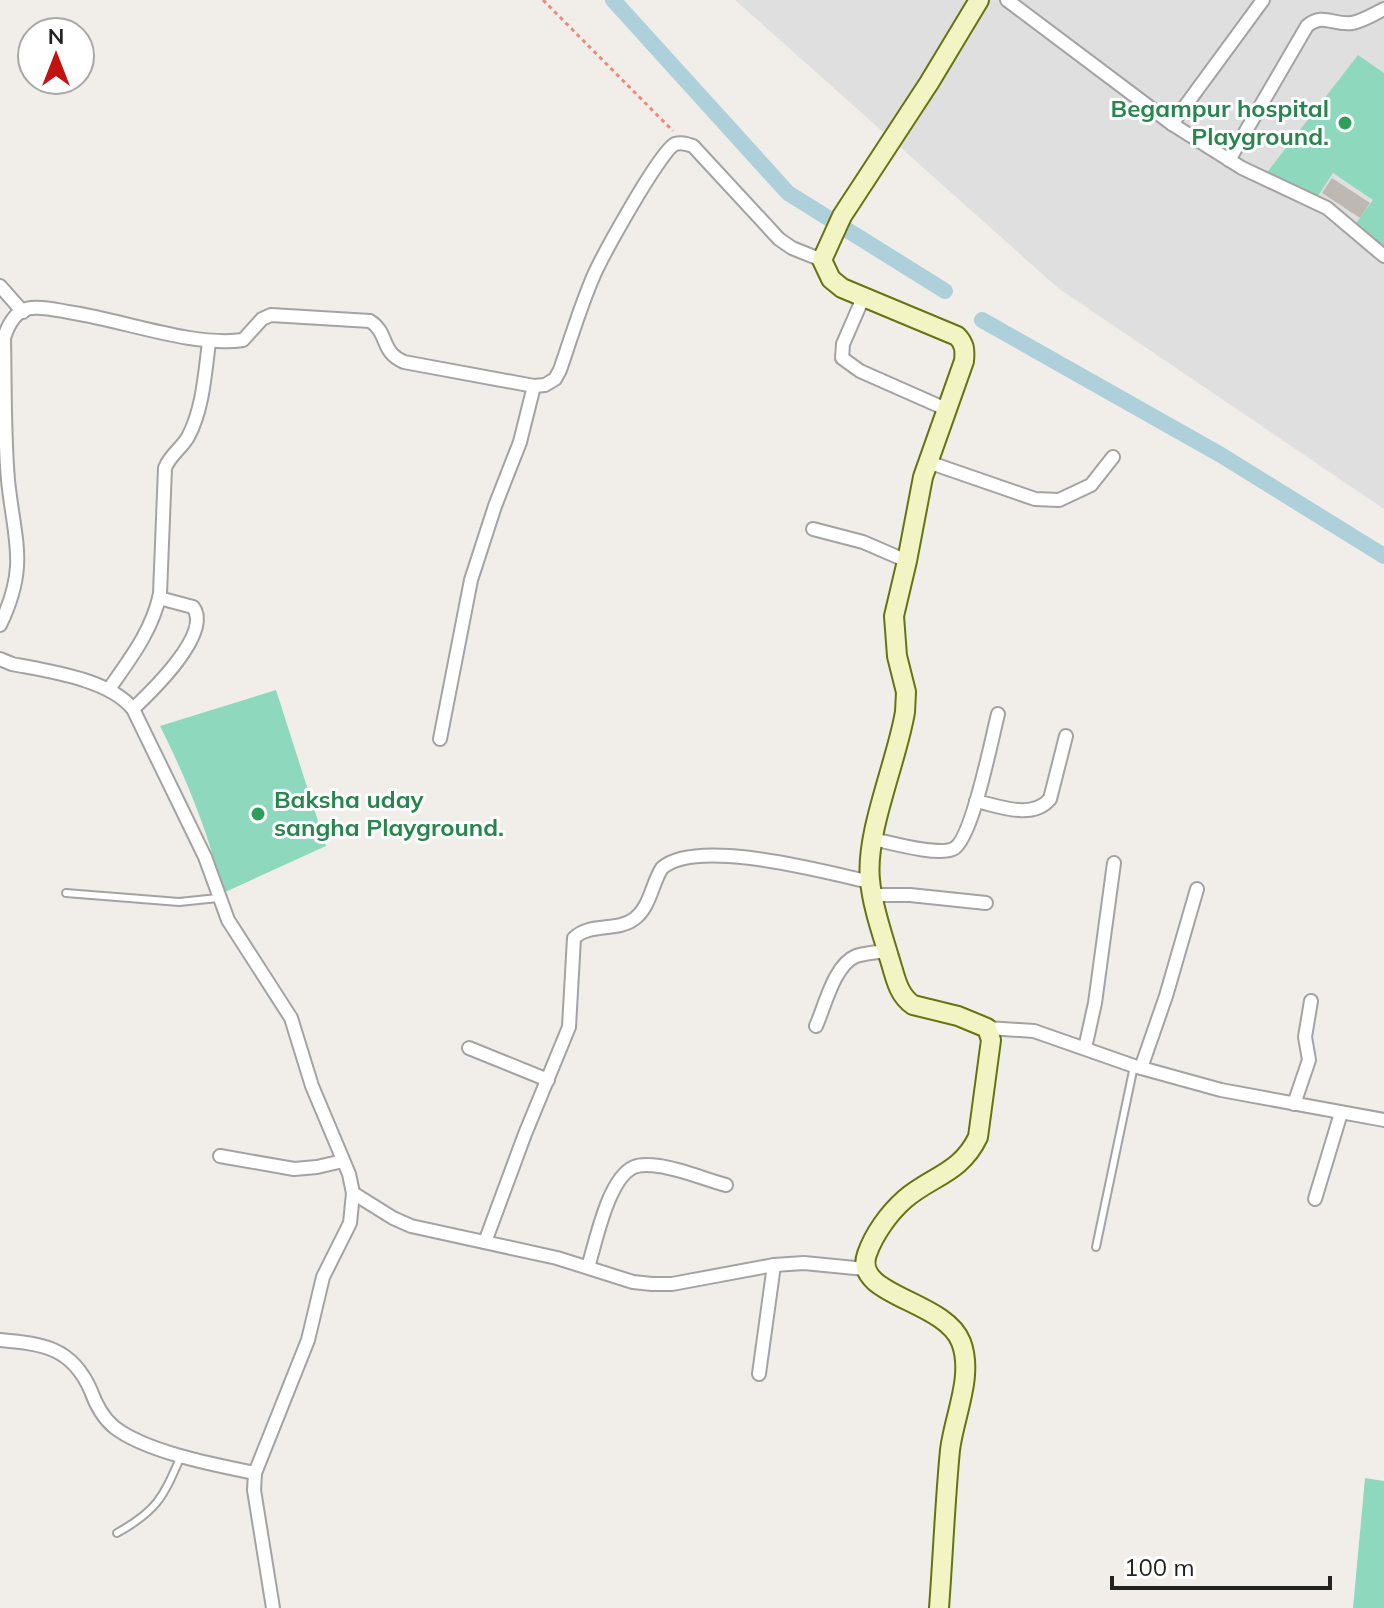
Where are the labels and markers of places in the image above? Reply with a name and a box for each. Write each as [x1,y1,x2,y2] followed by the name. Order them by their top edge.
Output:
[1111,93,1329,151] place label: Begampur hospital Playground.
[1336,114,1354,132] marker: Begampur hospital Playground.
[274,784,504,842] place label: Baksha uday sangha Playground.
[249,805,267,823] marker: Baksha uday sangha Playground.

